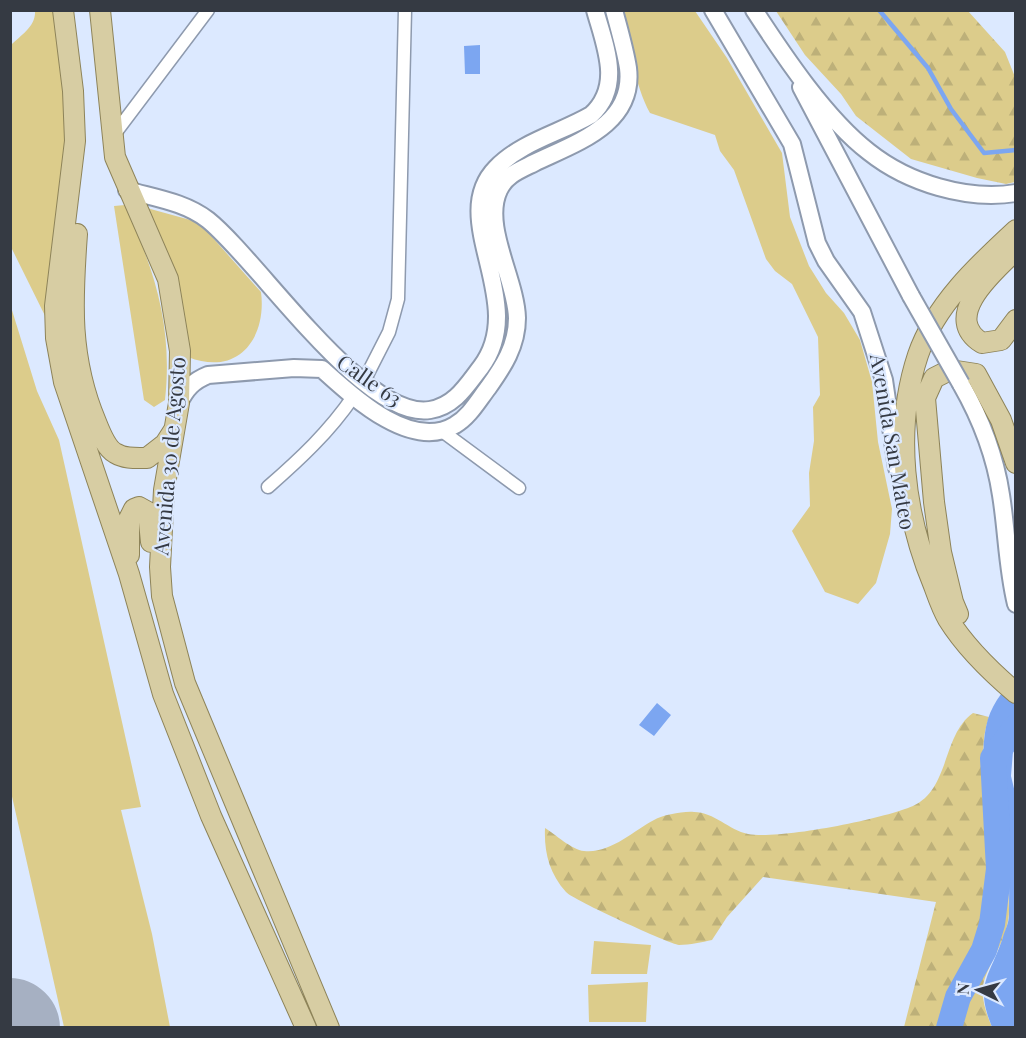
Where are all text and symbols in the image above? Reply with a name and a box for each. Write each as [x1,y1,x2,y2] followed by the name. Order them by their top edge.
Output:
[332,347,408,412] street label: Calle 63
[865,351,923,532] street label: Avenida San Mateo
[145,356,191,557] street label: Avenida 30 de Agosto
[948,960,1008,1020] north arrow
[952,982,974,995] text: N

